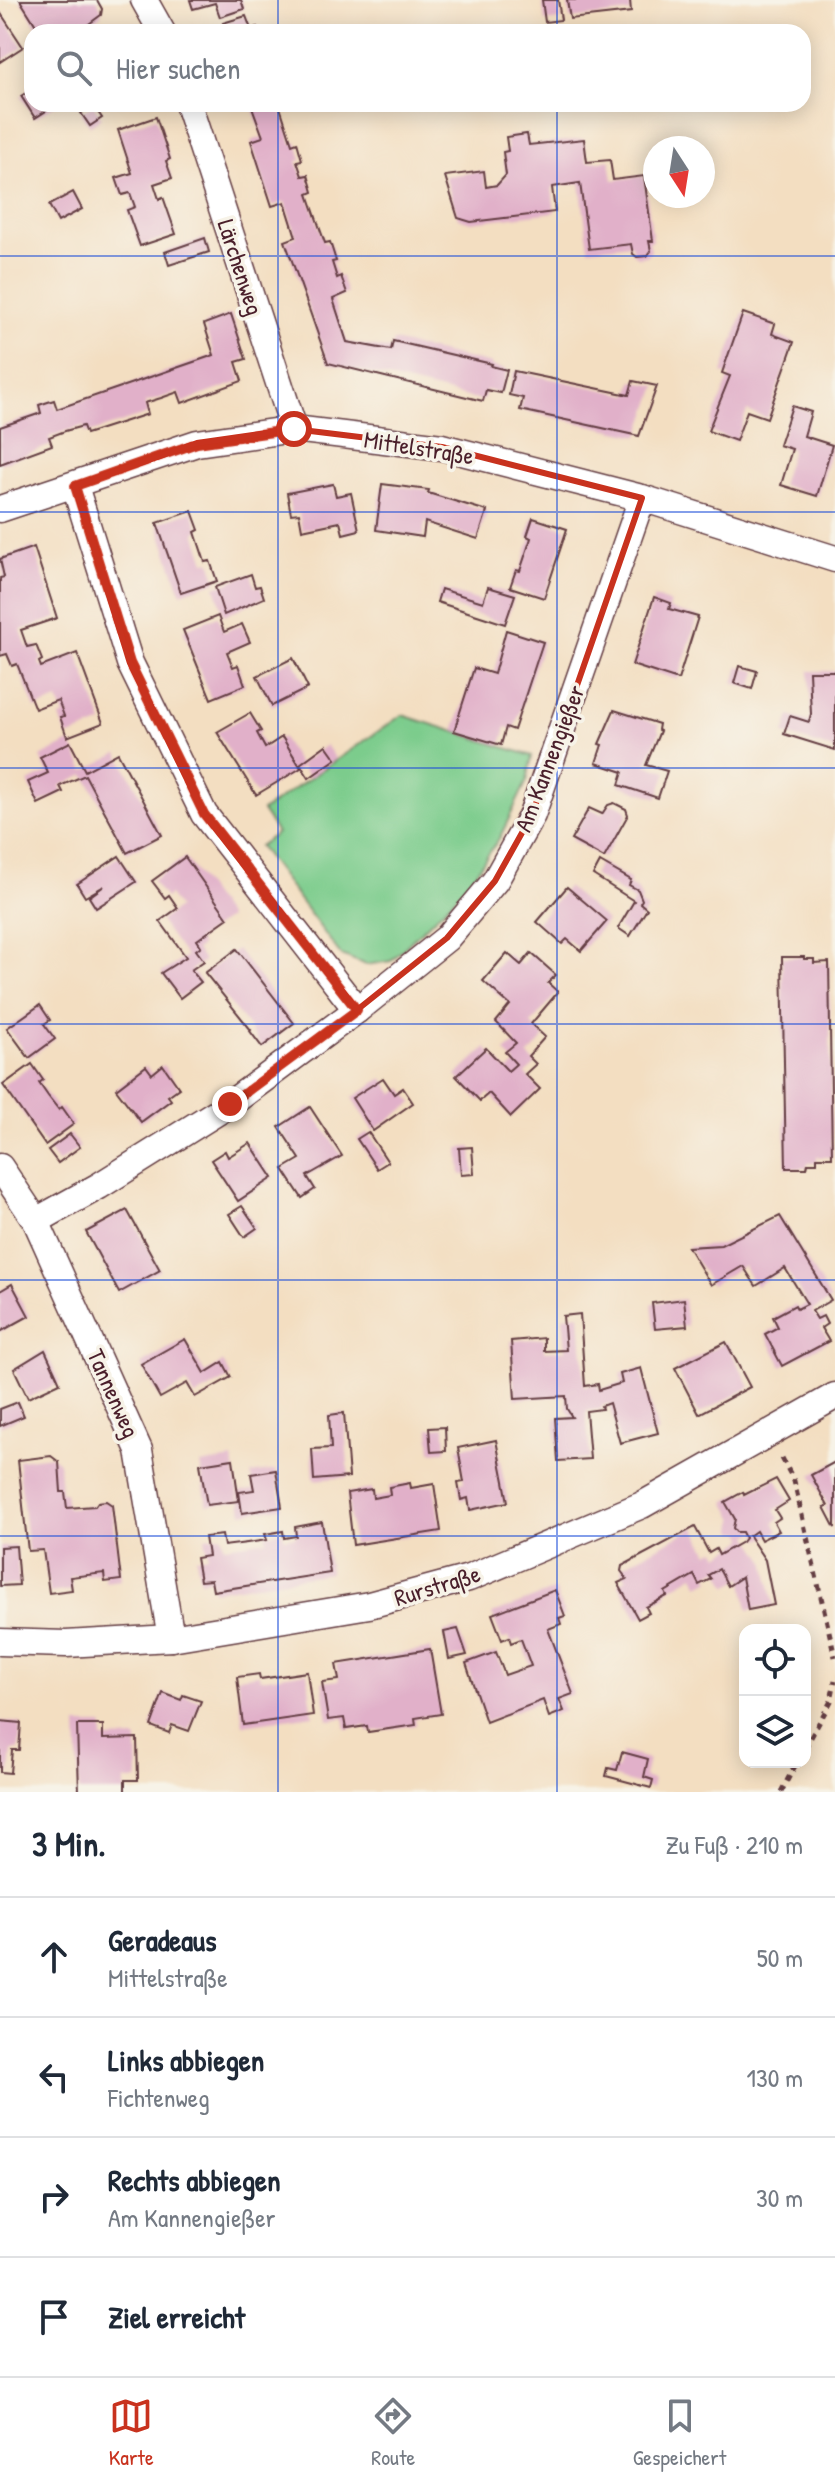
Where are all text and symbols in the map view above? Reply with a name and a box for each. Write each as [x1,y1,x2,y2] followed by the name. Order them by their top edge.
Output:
[24,24,811,112] search box
[52,46,96,90] icon: search
[116,48,240,88] text: Hier suchen
[643,136,715,208] north arrow
[211,215,271,319] street label: Lärchenweg
[276,411,312,447] route start
[362,423,477,472] street label: Mittelstraße
[506,680,592,836] street label: Am Kannengießer
[212,1086,248,1122] route end
[80,1344,148,1442] street label: Tannenweg
[390,1557,484,1613] street label: Rurstraße
[739,1624,811,1768] map controls
[739,1624,811,1696] button: locate
[739,1696,811,1768] button: layers
[32,1821,106,1867] text: 3 Min.
[665,1827,803,1862] text: Zu Fuß · 210 m
[108,1920,217,1960] text: Geradeaus
[32,1935,76,1979] icon: ahead
[757,1940,803,1975] text: 50 m
[108,1960,228,1995] text: Mittelstraße
[108,2040,264,2080] text: Links abbiegen
[32,2055,76,2099] icon: left
[747,2060,803,2095] text: 130 m
[108,2080,210,2115] text: Fichtenweg
[108,2160,281,2200] text: Rechts abbiegen
[32,2175,76,2219] icon: right
[756,2180,803,2215] text: 30 m
[108,2200,276,2235] text: Am Kannengießer
[32,2295,76,2339] icon: arrive
[108,2297,245,2337] text: Ziel erreicht
[109,2394,154,2472] tab: Karte
[371,2394,415,2472] tab: Route
[633,2394,726,2472] tab: Gespeichert

